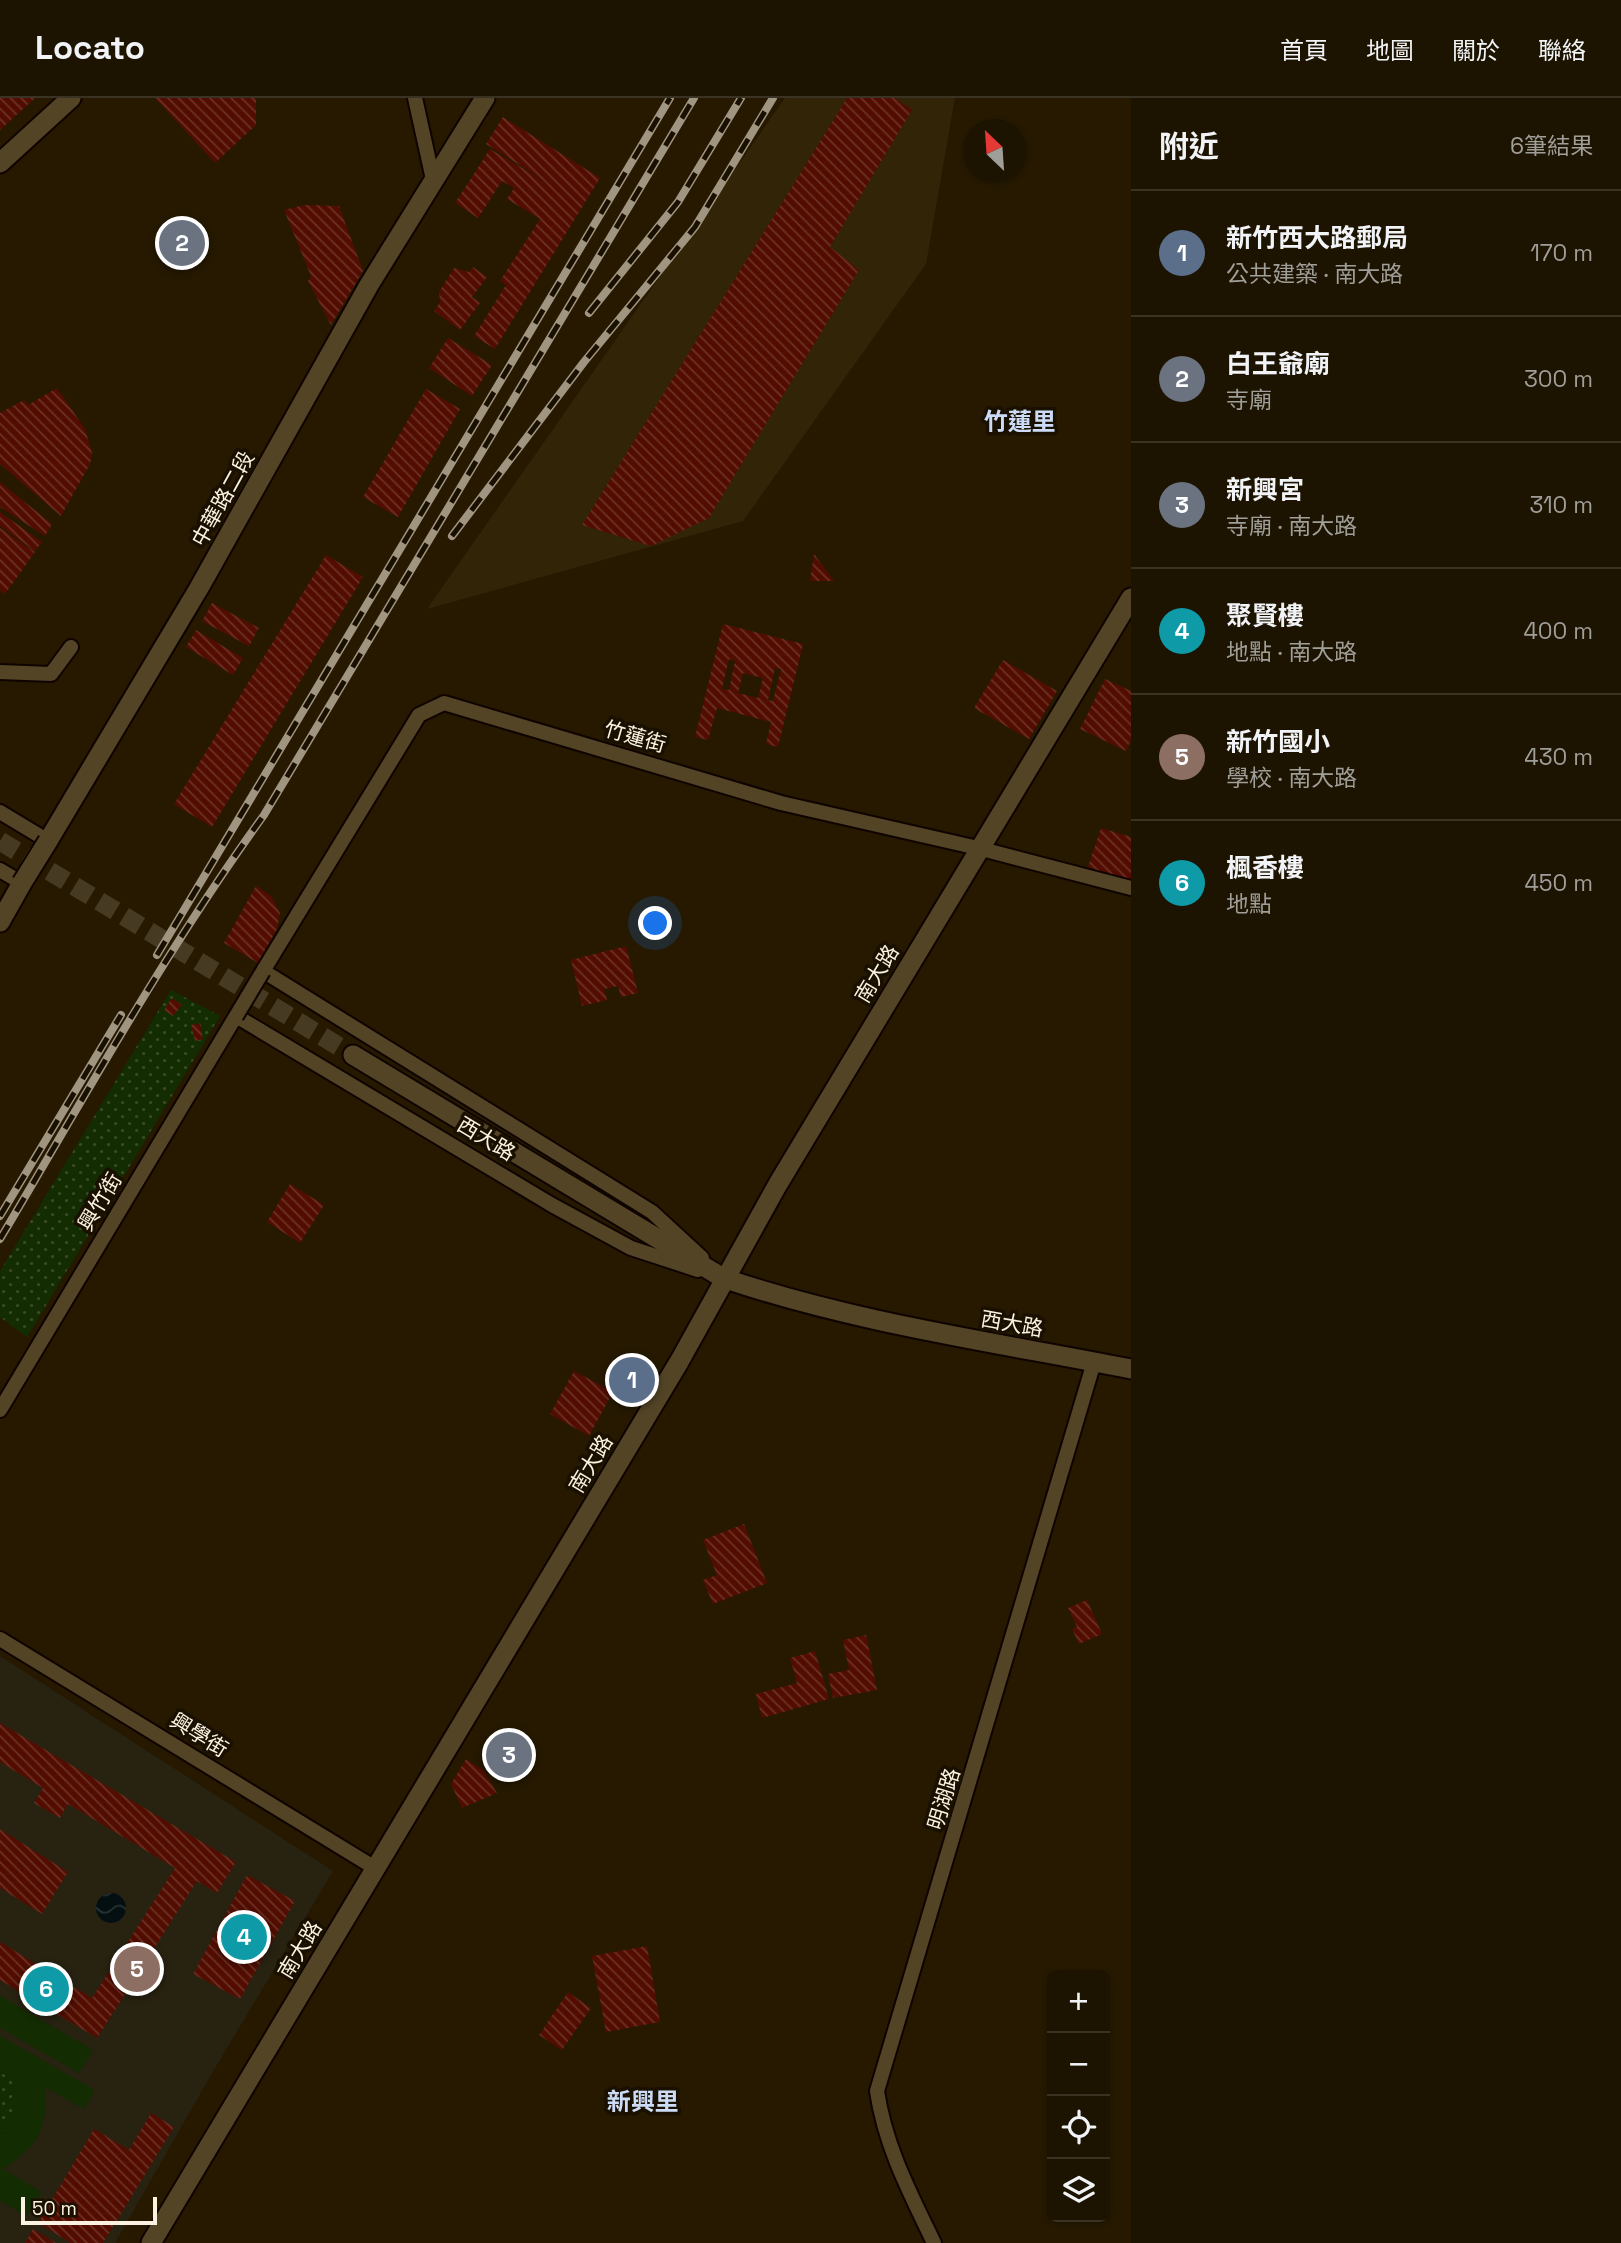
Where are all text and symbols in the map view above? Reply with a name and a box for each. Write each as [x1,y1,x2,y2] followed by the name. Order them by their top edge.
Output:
[35,27,145,69] text: Locato
[1280,35,1328,66] text: 首頁
[1366,35,1414,66] text: 地圖
[1452,35,1500,66] text: 關於
[1538,35,1586,66] text: 聯絡
[963,119,1026,182] north arrow
[1159,127,1219,166] text: 附近
[1510,131,1593,161] text: 6筆結果
[159,217,205,269] pin: 2
[1226,221,1408,255] text: 新竹西大路郵局
[1177,238,1187,268] text: 1
[1530,238,1593,268] text: 170 m
[1226,259,1403,289] text: 公共建築 · 南大路
[1226,347,1330,381] text: 白王爺廟
[1175,364,1189,394] text: 2
[1524,364,1593,394] text: 300 m
[1226,385,1272,415] text: 寺廟
[984,406,1056,437] district label: 竹蓮里
[185,446,260,551] street label: 中華路二段
[1226,473,1304,507] text: 新興宮
[1175,490,1189,520] text: 3
[1529,490,1593,520] text: 310 m
[1226,511,1357,541] text: 寺廟 · 南大路
[1226,599,1304,633] text: 聚賢樓
[1175,616,1189,646] text: 4
[1523,616,1593,646] text: 400 m
[1226,637,1357,667] text: 地點 · 南大路
[601,715,669,758] street label: 竹蓮街
[1226,725,1330,759] text: 新竹國小
[1175,742,1189,772] text: 5
[1524,742,1593,772] text: 430 m
[1226,763,1357,793] text: 學校 · 南大路
[1226,851,1304,885] text: 楓香樓
[1175,868,1189,898] text: 6
[1524,868,1593,898] text: 450 m
[1226,889,1272,919] text: 地點
[638,906,672,940] your location
[849,940,904,1008] street label: 南大路
[452,1111,520,1166] street label: 西大路
[72,1168,127,1236] street label: 興竹街
[979,1305,1045,1342] street label: 西大路
[609,1354,655,1406] pin: 1
[563,1430,618,1498] street label: 南大路
[165,1706,233,1763] street label: 興學街
[486,1729,532,1781] pin: 3
[921,1765,966,1833] street label: 明湖路
[221,1911,267,1963] pin: 4
[272,1916,327,1984] street label: 南大路
[114,1943,160,1995] pin: 5
[23,1963,69,2015] pin: 6
[1047,1970,1110,2222] map controls
[1047,1970,1110,2033] button: +
[1047,2033,1110,2096] button: −
[607,2086,679,2117] district label: 新興里
[1047,2096,1110,2159] button: locate
[1047,2159,1110,2222] button: layers
[21,2194,158,2226] scale bar
[32,2196,77,2221] text: 50 m

